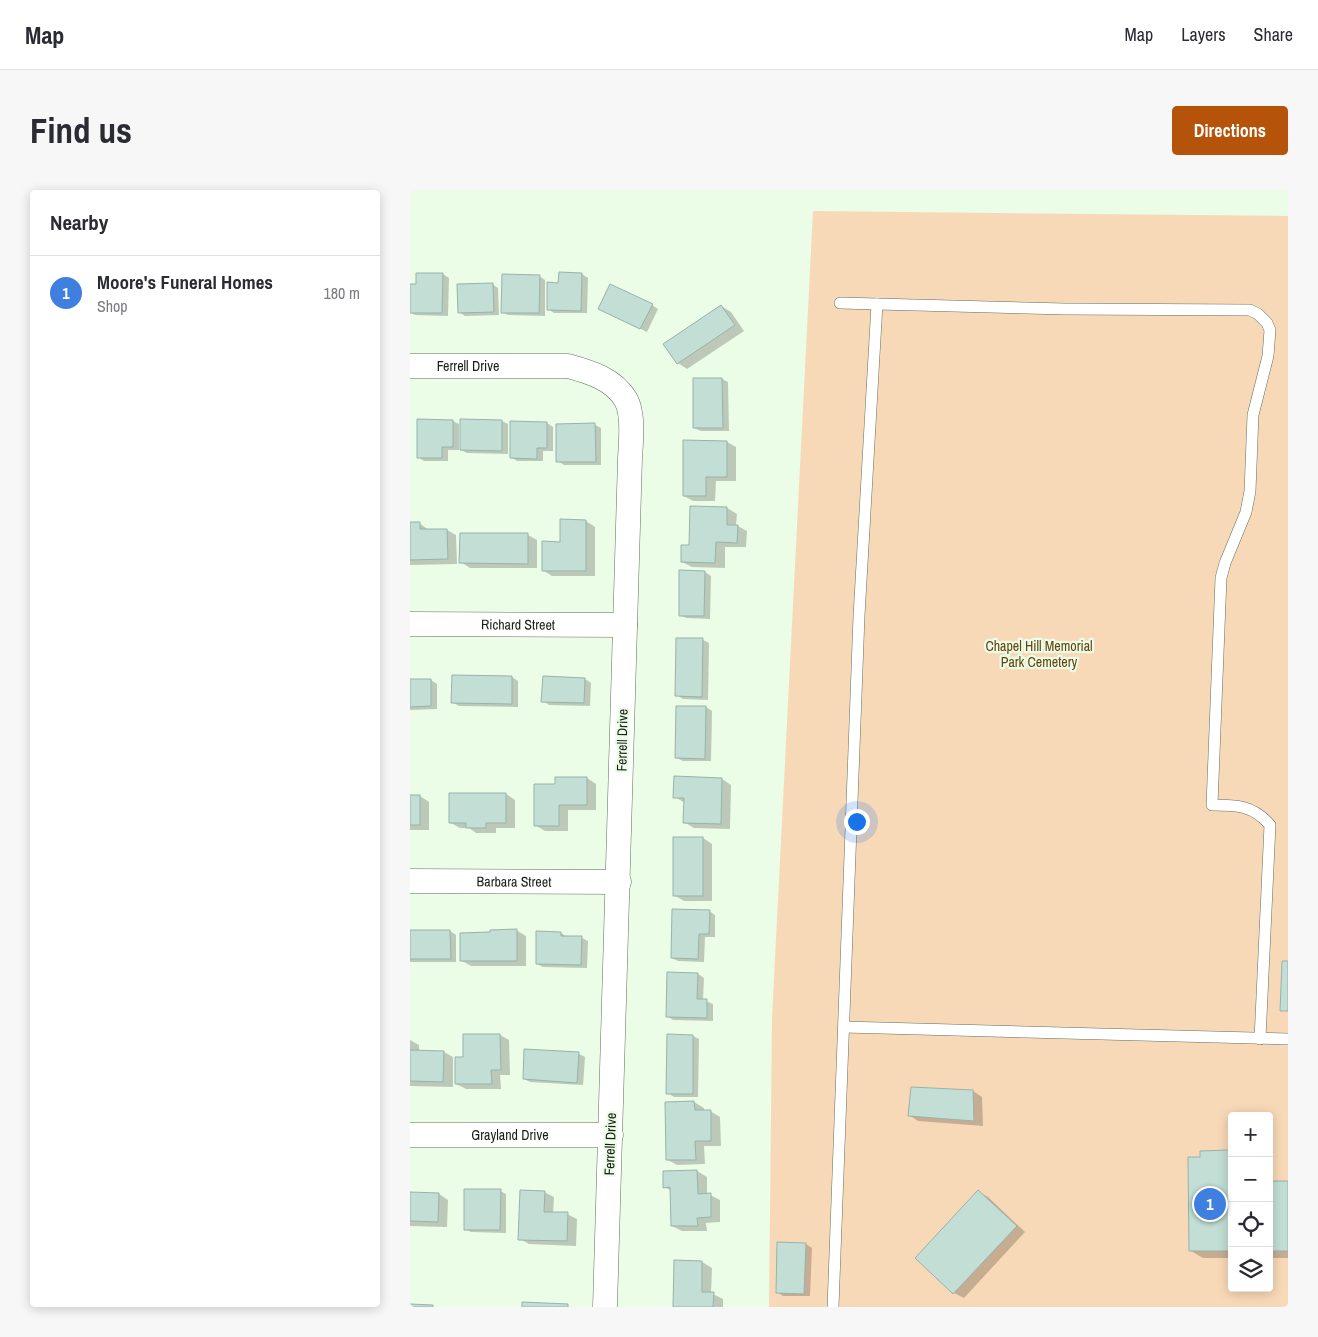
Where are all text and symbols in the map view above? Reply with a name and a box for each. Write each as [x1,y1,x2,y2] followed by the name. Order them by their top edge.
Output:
[25,19,64,51] text: Map
[1125,22,1153,47] text: Map
[1181,22,1226,47] text: Layers
[1254,22,1293,47] text: Share
[1172,106,1288,155] button: Directions
[30,107,132,154] text: Find us
[50,208,108,237] text: Nearby
[97,269,273,295] text: Moore's Funeral Homes
[62,282,70,304] text: 1
[324,282,360,304] text: 180 m
[97,295,128,317] text: Shop
[437,357,499,375] street label: Ferrell Drive
[481,615,555,634] street label: Richard Street
[985,637,1093,671] park label: Chapel Hill Memorial Park Cemetery
[612,709,632,771] street label: Ferrell Drive
[844,809,870,835] your location
[477,872,551,891] street label: Barbara Street
[600,1112,620,1176] street label: Ferrell Drive
[1228,1112,1273,1292] map controls
[1228,1112,1273,1157] button: +
[471,1126,549,1144] street label: Grayland Drive
[1228,1157,1273,1202] button: −
[1194,1185,1226,1223] pin: 1
[1228,1202,1273,1247] button: locate
[1228,1247,1273,1292] button: layers

